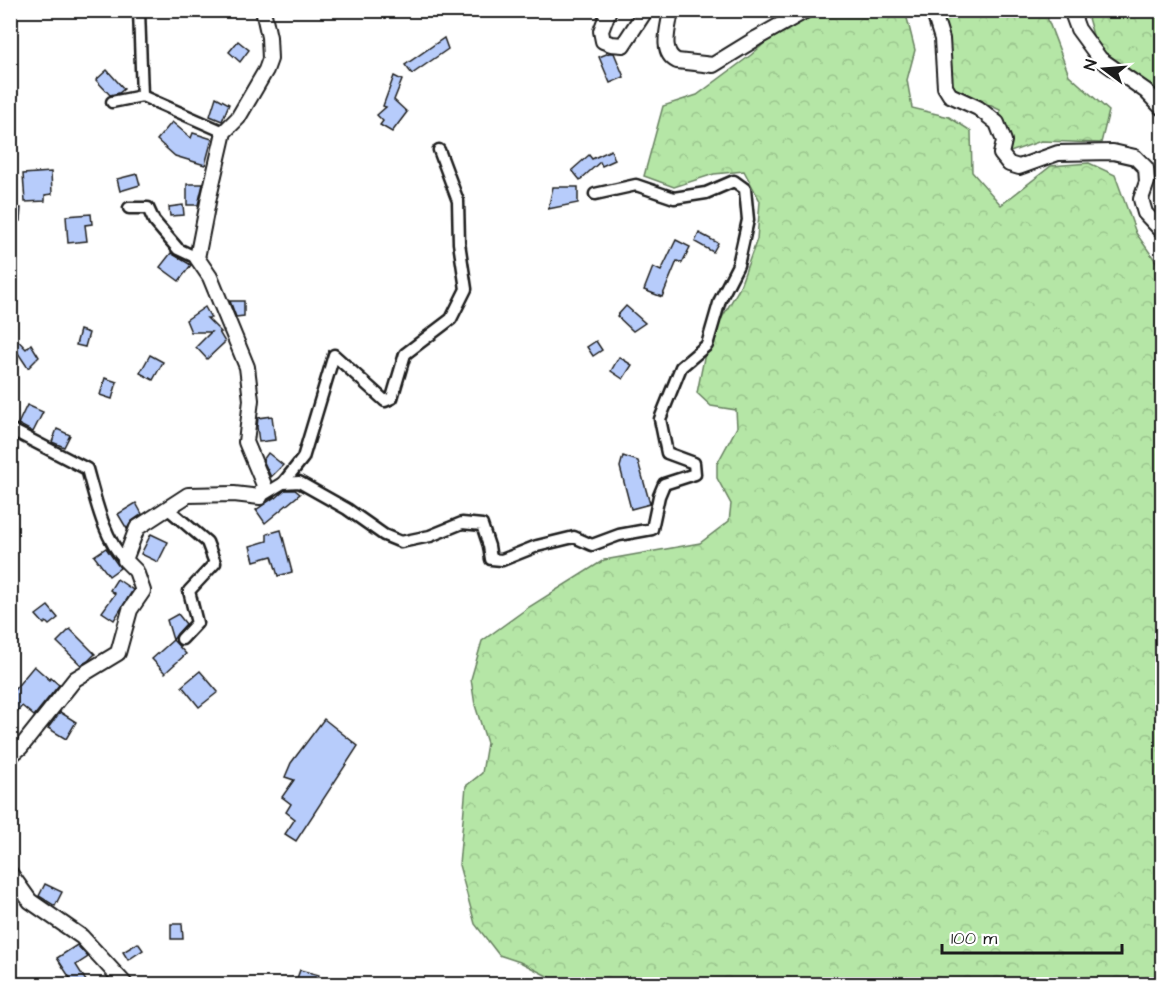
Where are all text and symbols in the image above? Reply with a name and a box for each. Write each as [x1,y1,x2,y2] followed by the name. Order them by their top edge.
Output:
[1074,39,1134,99] north arrow
[1079,57,1102,73] text: N
[942,917,1122,955] scale bar
[951,926,997,951] text: 100 m

